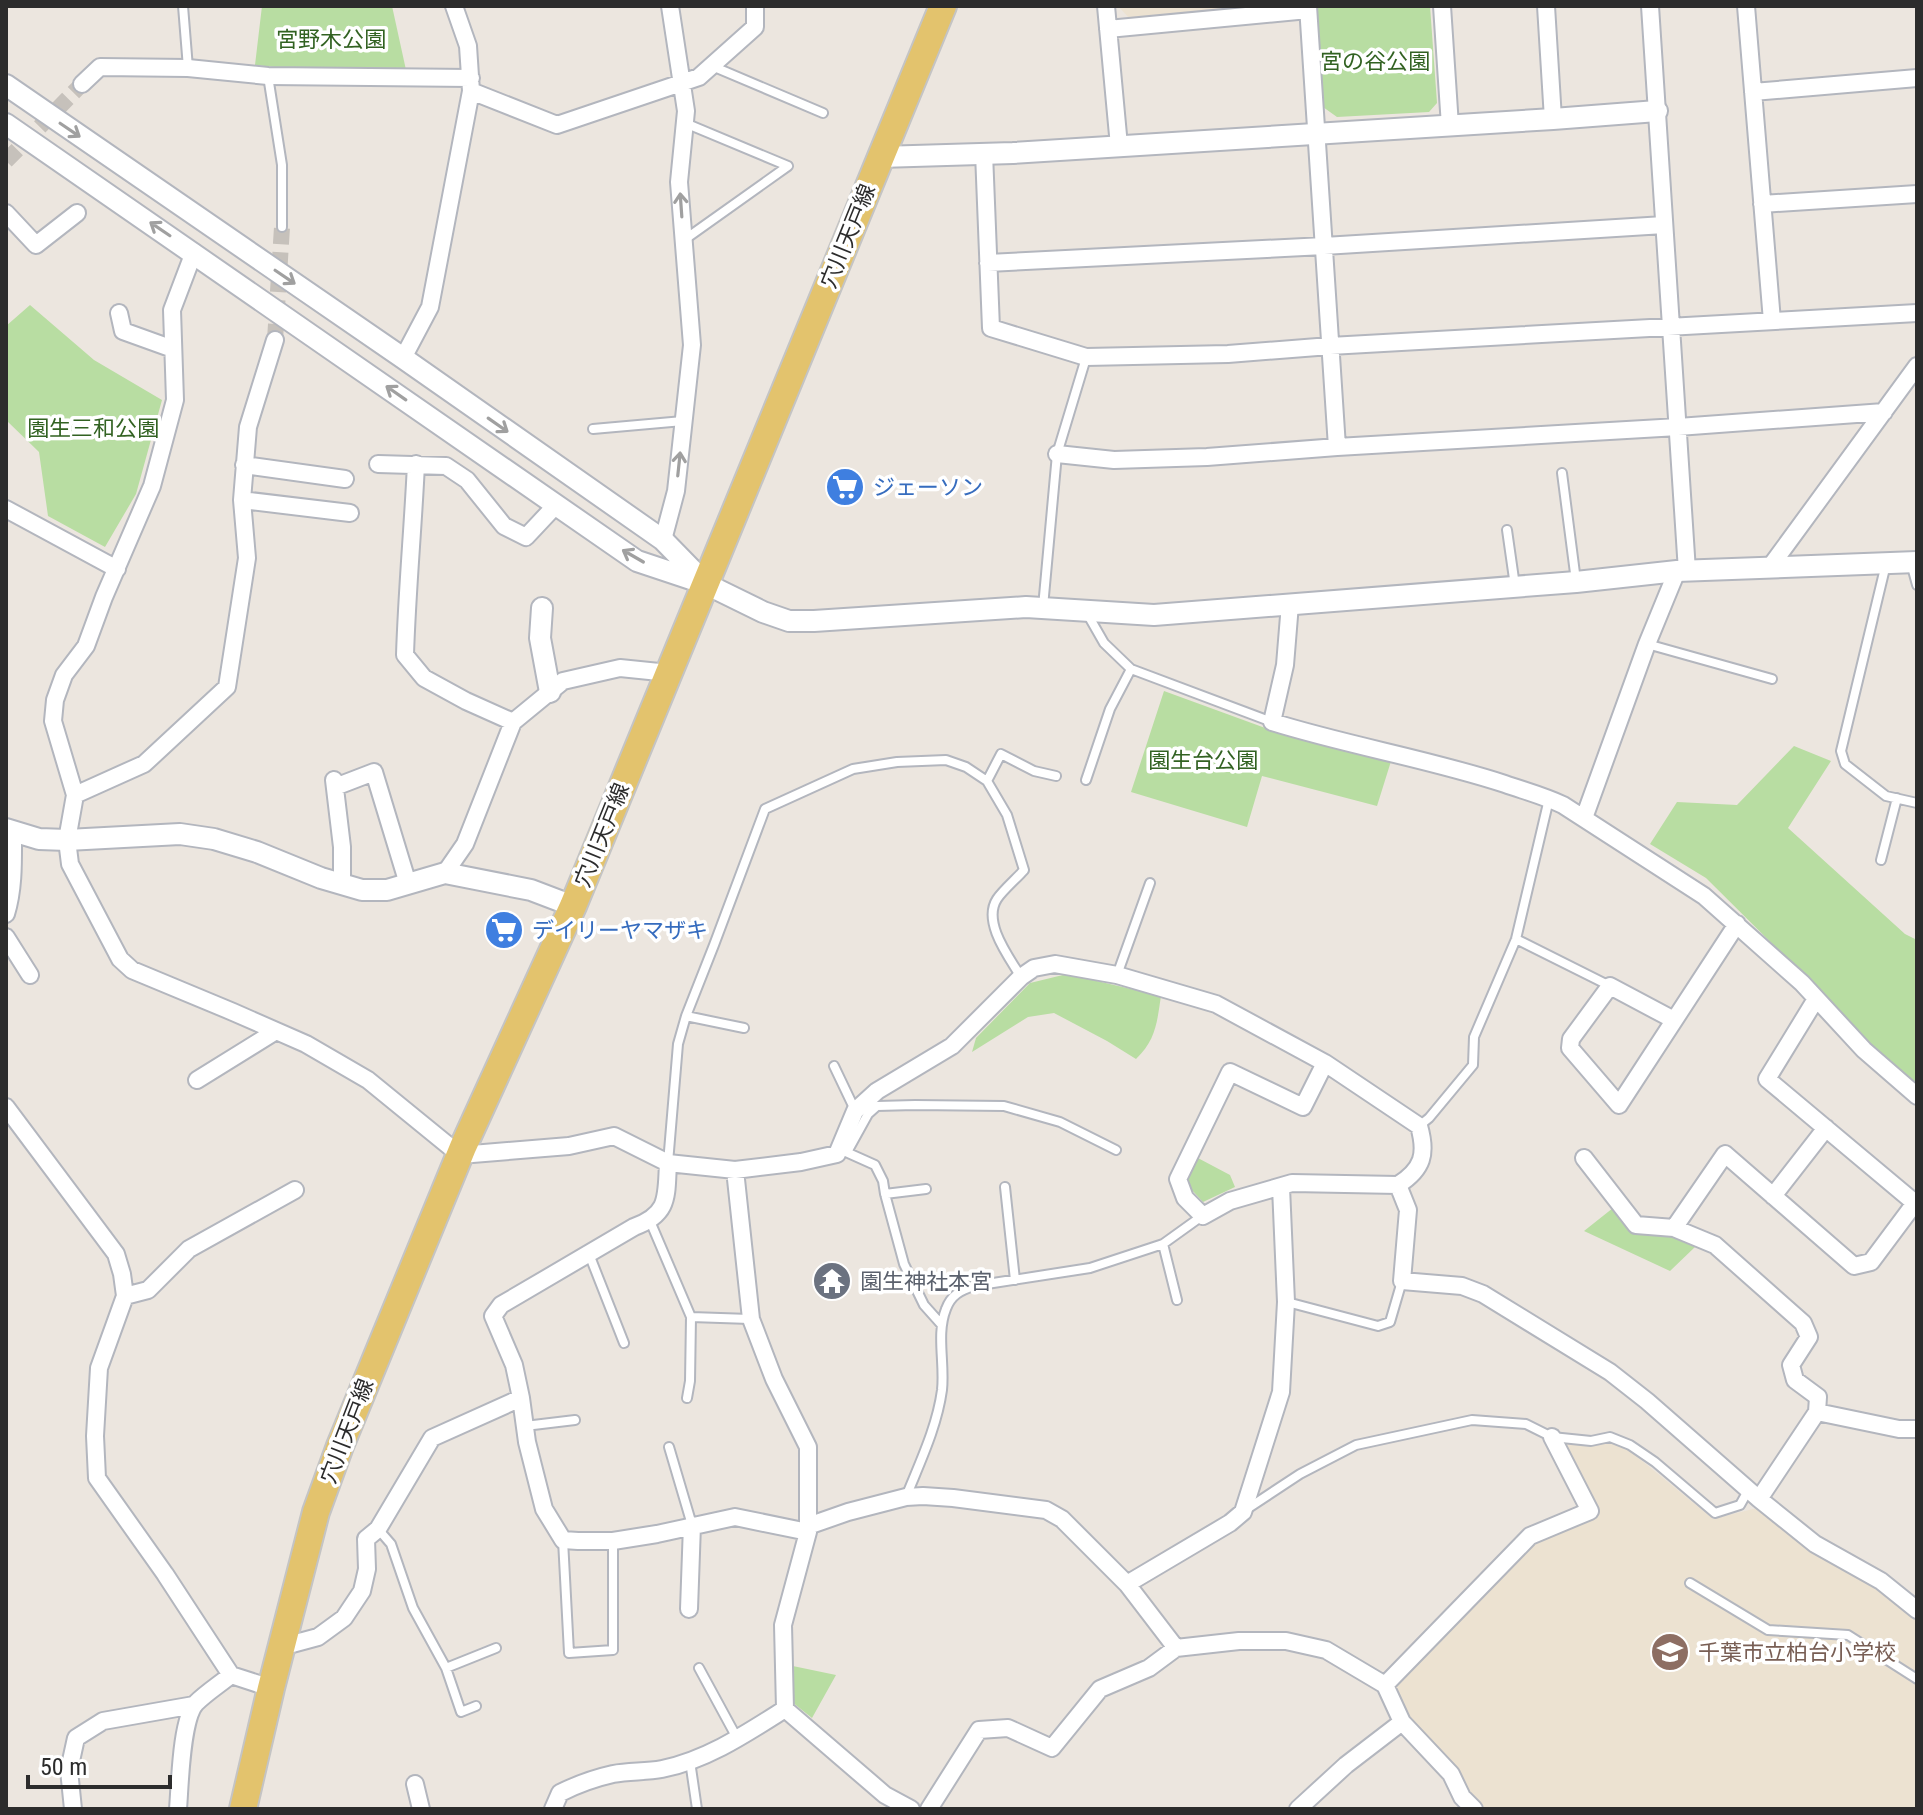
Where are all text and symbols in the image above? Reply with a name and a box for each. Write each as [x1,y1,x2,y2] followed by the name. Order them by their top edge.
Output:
[276,27,386,52] park label: 宮野木公園
[1320,49,1430,74] park label: 宮の谷公園
[59,122,81,138] one-way arrow
[816,180,880,292] street label: 穴川天戸線
[673,192,688,219] one-way arrow
[149,221,171,237] one-way arrow
[273,269,295,285] one-way arrow
[386,385,408,401] one-way arrow
[27,416,159,441] park label: 園生三和公園
[487,417,509,433] one-way arrow
[672,452,687,477] one-way arrow
[824,466,866,508] supermarket icon: ジェーソン
[873,475,983,500] place label: ジェーソン
[622,548,645,564] one-way arrow
[1148,748,1258,773] park label: 園生台公園
[570,779,634,891] street label: 穴川天戸線
[483,909,525,951] supermarket icon: デイリーヤマザキ
[532,918,708,943] place label: デイリーヤマザキ
[811,1260,853,1302] temple icon: 園生神社本宮
[860,1269,992,1294] place label: 園生神社本宮
[316,1375,378,1487] street label: 穴川天戸線
[1649,1631,1691,1673] school or university icon: 千葉市立柏台小学校
[1698,1640,1896,1665] place label: 千葉市立柏台小学校
[28,1739,170,1789] scale bar
[40,1753,87,1781] text: 50 m

